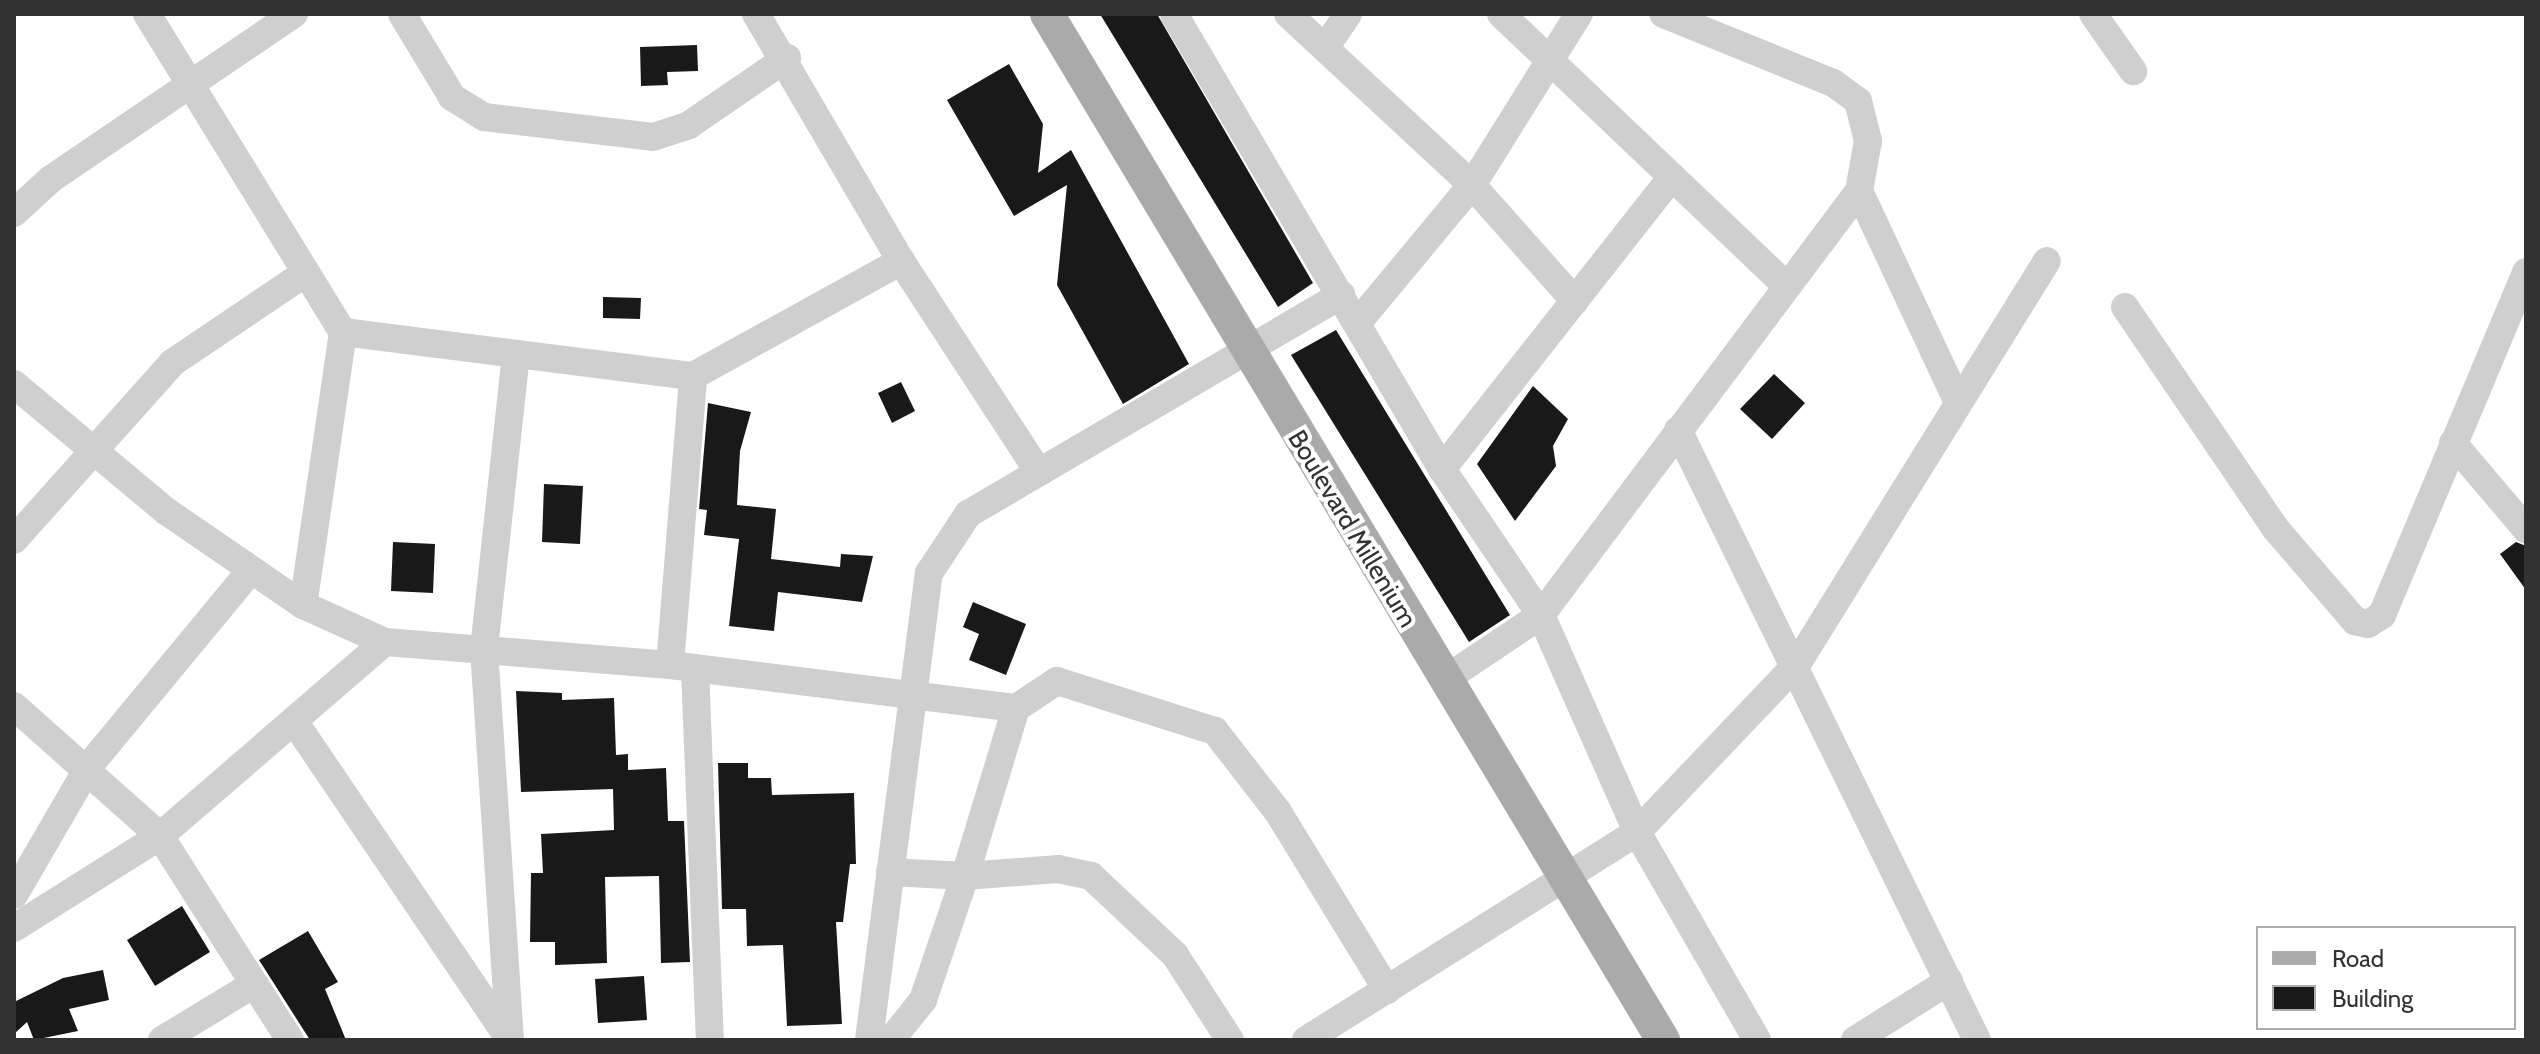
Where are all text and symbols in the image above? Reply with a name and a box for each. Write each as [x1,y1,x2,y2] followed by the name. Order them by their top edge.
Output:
[1281,425,1423,633] street label: Boulevard Millenium
[2256,926,2516,1030] legend
[2332,944,2384,973] text: Road
[2332,984,2413,1013] text: Building

